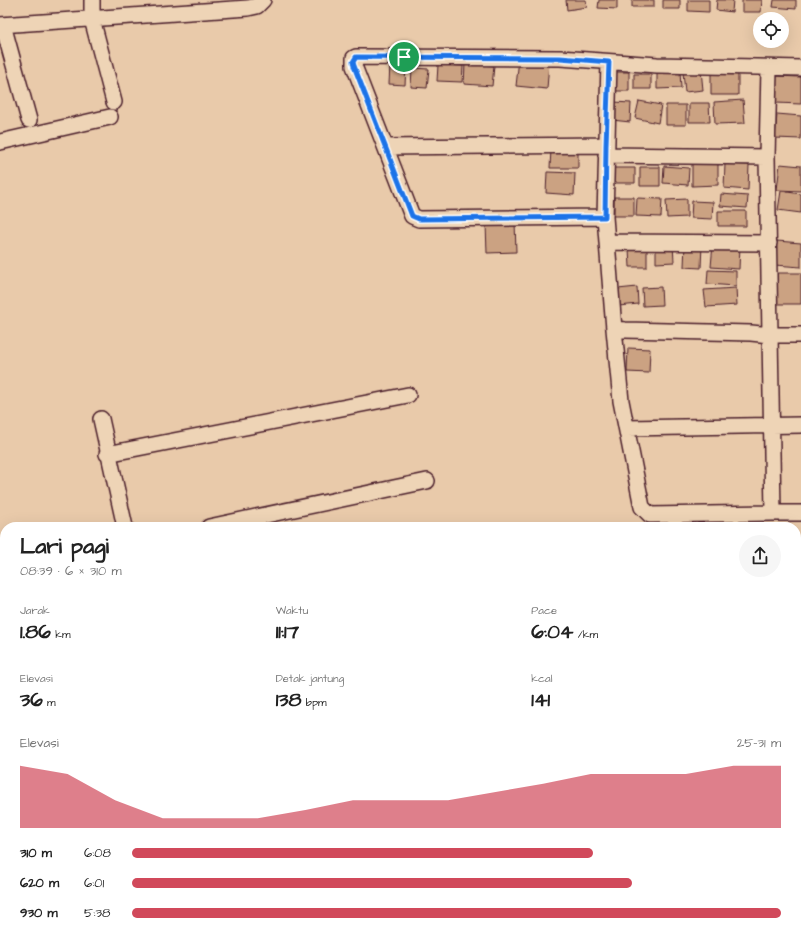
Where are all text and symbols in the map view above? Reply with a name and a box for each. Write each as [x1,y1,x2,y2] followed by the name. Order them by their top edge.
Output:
[753,12,789,48] map controls
[753,12,789,48] button: locate
[387,40,421,74] pin
[393,46,415,68] icon: arrive
[20,531,109,562] text: Lari pagi
[739,535,781,577] button: share
[20,562,122,580] text: 08:39 · 6 × 310 m
[20,603,50,618] text: Jarak
[276,603,308,618] text: Waktu
[531,603,557,618] text: Pace
[20,618,51,646] text: 1.86
[276,618,299,646] text: 11:17
[531,618,573,646] text: 6:04
[51,627,71,642] text: km
[573,627,598,642] text: /km
[20,671,53,686] text: Elevasi
[276,671,344,686] text: Detak jantung
[531,671,552,686] text: kcal
[20,686,43,714] text: 36
[276,686,301,714] text: 138
[531,686,550,714] text: 141
[43,695,56,710] text: m
[301,695,327,710] text: bpm
[20,734,59,752] text: Elevasi
[737,734,781,752] text: 25–31 m
[20,844,52,862] text: 310 m
[84,844,111,862] text: 6:08
[20,874,59,892] text: 620 m
[84,874,104,892] text: 6:01
[20,904,58,922] text: 930 m
[84,904,110,922] text: 5:38

